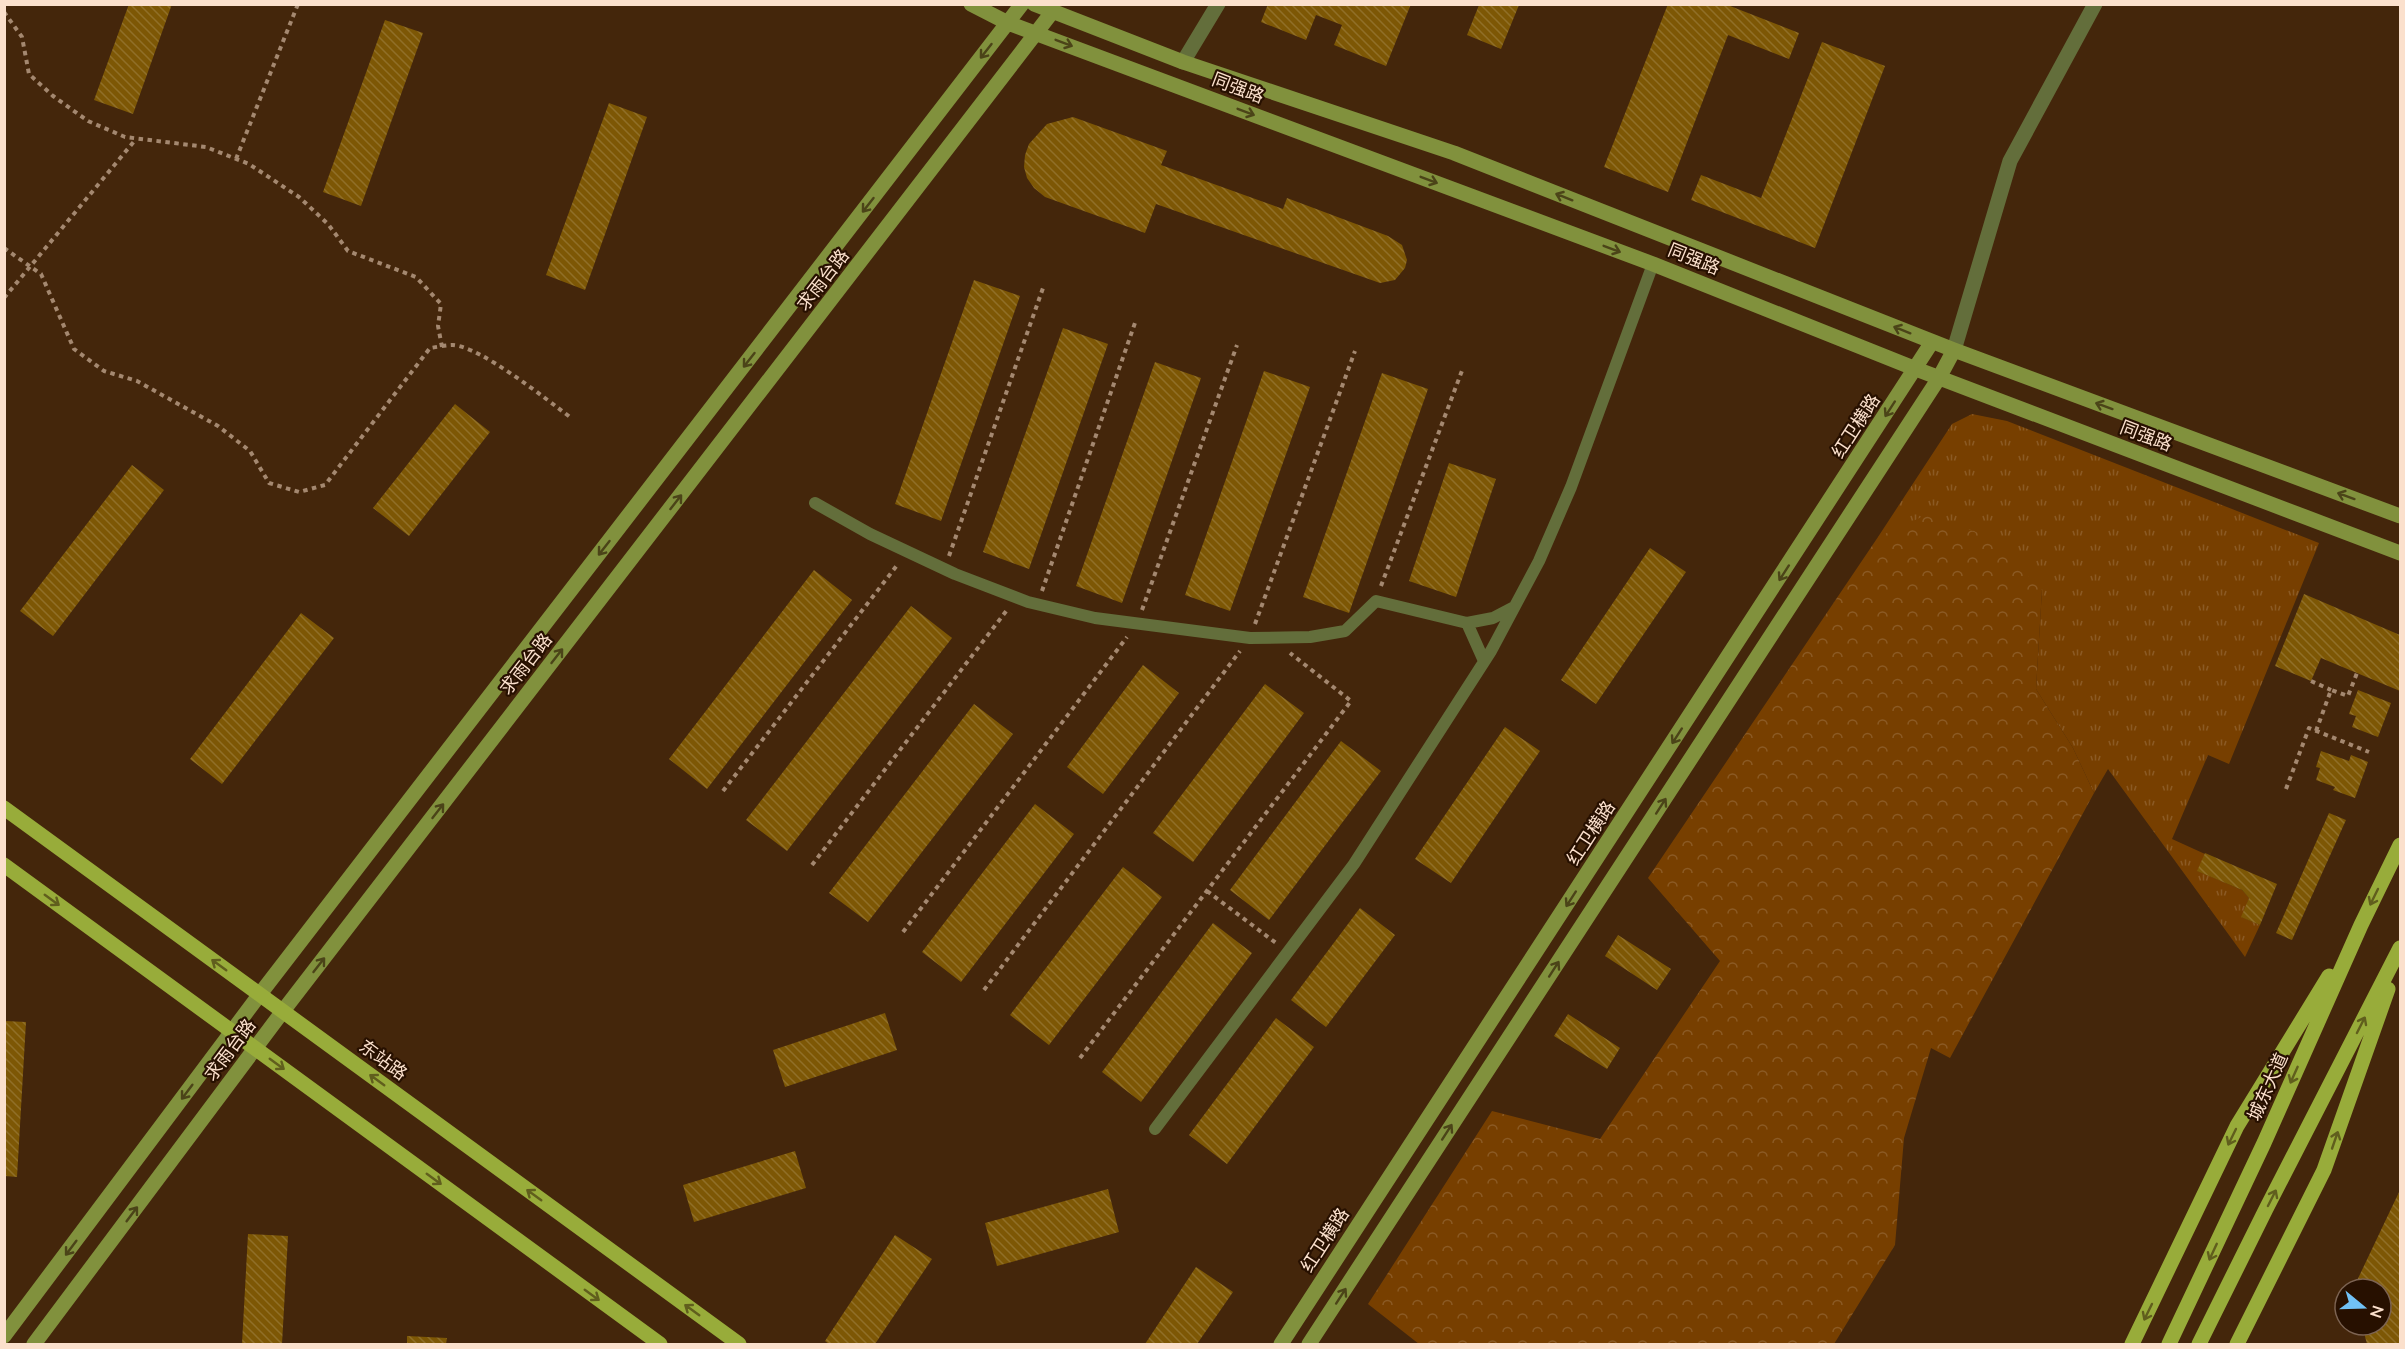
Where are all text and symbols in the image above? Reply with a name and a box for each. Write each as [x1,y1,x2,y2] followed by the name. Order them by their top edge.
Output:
[1054,39,1073,50] one-way arrow
[980,42,993,58] one-way arrow
[1208,67,1268,109] street label: 同强路
[1237,107,1255,118] one-way arrow
[1419,176,1438,187] one-way arrow
[1555,190,1574,201] one-way arrow
[861,197,874,213] one-way arrow
[1664,238,1724,280] street label: 同强路
[791,244,855,316] street label: 求雨台路
[1602,244,1620,255] one-way arrow
[1893,324,1912,335] one-way arrow
[742,351,755,367] one-way arrow
[1826,389,1886,463] street label: 红卫横路
[1884,400,1896,417] one-way arrow
[2095,400,2114,411] one-way arrow
[2116,415,2176,457] street label: 同强路
[2337,490,2356,501] one-way arrow
[670,494,682,510] one-way arrow
[598,539,610,555] one-way arrow
[1777,564,1790,581] one-way arrow
[494,628,558,700] street label: 求雨台路
[551,649,563,665] one-way arrow
[1671,727,1683,744] one-way arrow
[1561,796,1621,870] street label: 红卫横路
[1654,797,1667,814] one-way arrow
[432,803,444,819] one-way arrow
[2368,888,2380,906] one-way arrow
[1565,890,1577,907] one-way arrow
[43,894,59,906] one-way arrow
[312,957,325,973] one-way arrow
[212,959,228,971] one-way arrow
[1548,961,1560,978] one-way arrow
[199,1014,261,1086] street label: 求雨台路
[2356,1016,2367,1034] one-way arrow
[354,1034,412,1086] street label: 东站路
[2242,1049,2294,1125] street label: 城东大道
[269,1058,285,1070] one-way arrow
[2288,1065,2300,1083] one-way arrow
[369,1074,385,1086] one-way arrow
[181,1083,193,1099] one-way arrow
[1442,1124,1454,1141] one-way arrow
[2226,1127,2238,1145] one-way arrow
[2330,1131,2341,1150] one-way arrow
[426,1173,442,1186] one-way arrow
[527,1189,543,1201] one-way arrow
[2266,1189,2278,1207] one-way arrow
[1295,1203,1355,1277] street label: 红卫横路
[126,1206,138,1222] one-way arrow
[64,1239,77,1255] one-way arrow
[2206,1242,2218,1260] one-way arrow
[2333,1277,2393,1337] north arrow
[583,1288,599,1301] one-way arrow
[1335,1288,1347,1304] one-way arrow
[2364,1302,2389,1321] text: N
[2141,1303,2153,1321] one-way arrow
[684,1304,700,1316] one-way arrow

